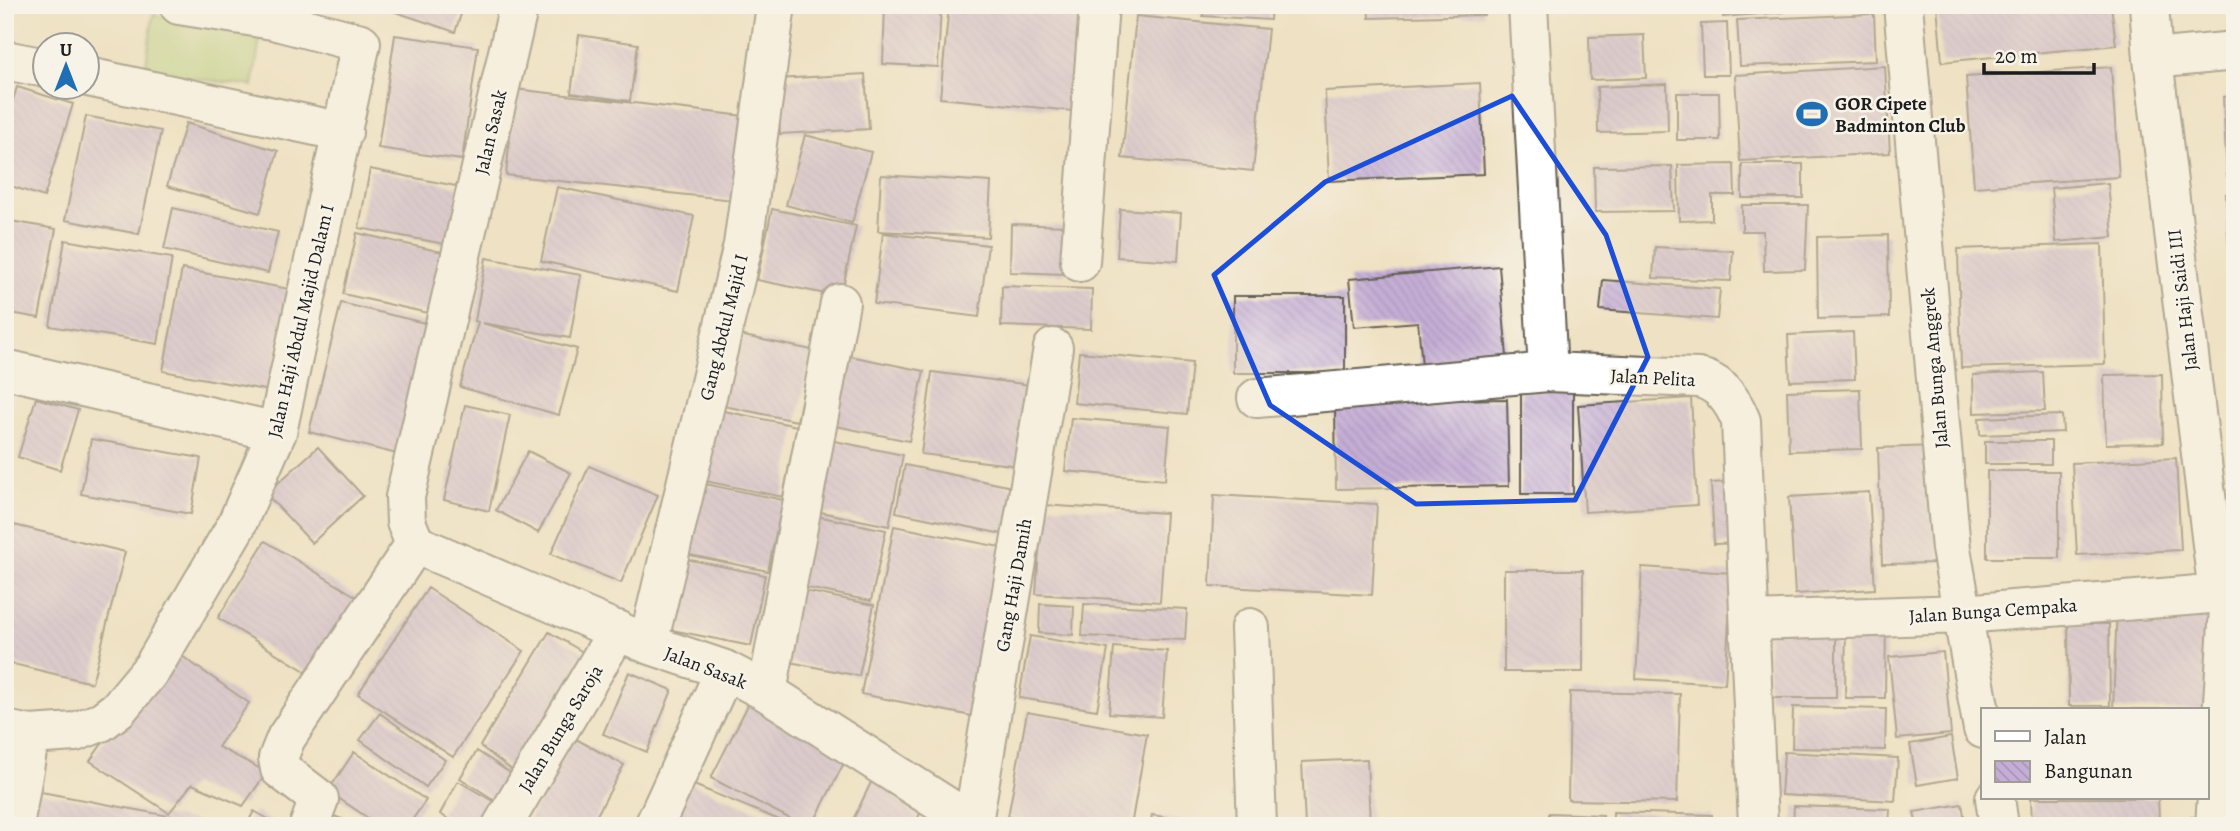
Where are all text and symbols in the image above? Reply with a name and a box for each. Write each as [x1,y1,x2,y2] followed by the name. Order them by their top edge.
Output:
[32,32,102,102] north arrow
[1984,32,2095,76] scale bar
[60,37,73,63] text: U
[1995,42,2038,70] text: 20 m
[469,87,514,177] street label: Jalan Sasak
[1835,91,1966,139] place label: GOR Cipete Badminton Club
[1795,97,1829,131] sports icon: GOR Cipete Badminton Club
[261,202,341,441] street label: Jalan Haji Abdul Majid Dalam I
[2161,228,2205,372] street label: Jalan Haji Saidi III
[693,251,755,403] street label: Gang Abdul Majid I
[1915,286,1955,449] street label: Jalan Bunga Anggrek
[1610,363,1696,393] street label: Jalan Pelita
[989,516,1039,654] street label: Gang Haji Damih
[1908,592,2078,630] street label: Jalan Bunga Cempaka
[661,640,751,696] street label: Jalan Sasak
[512,660,609,797] street label: Jalan Bunga Saroja
[1981,708,2208,800] legend
[2044,723,2086,751] text: Jalan
[2044,757,2133,785] text: Bangunan

